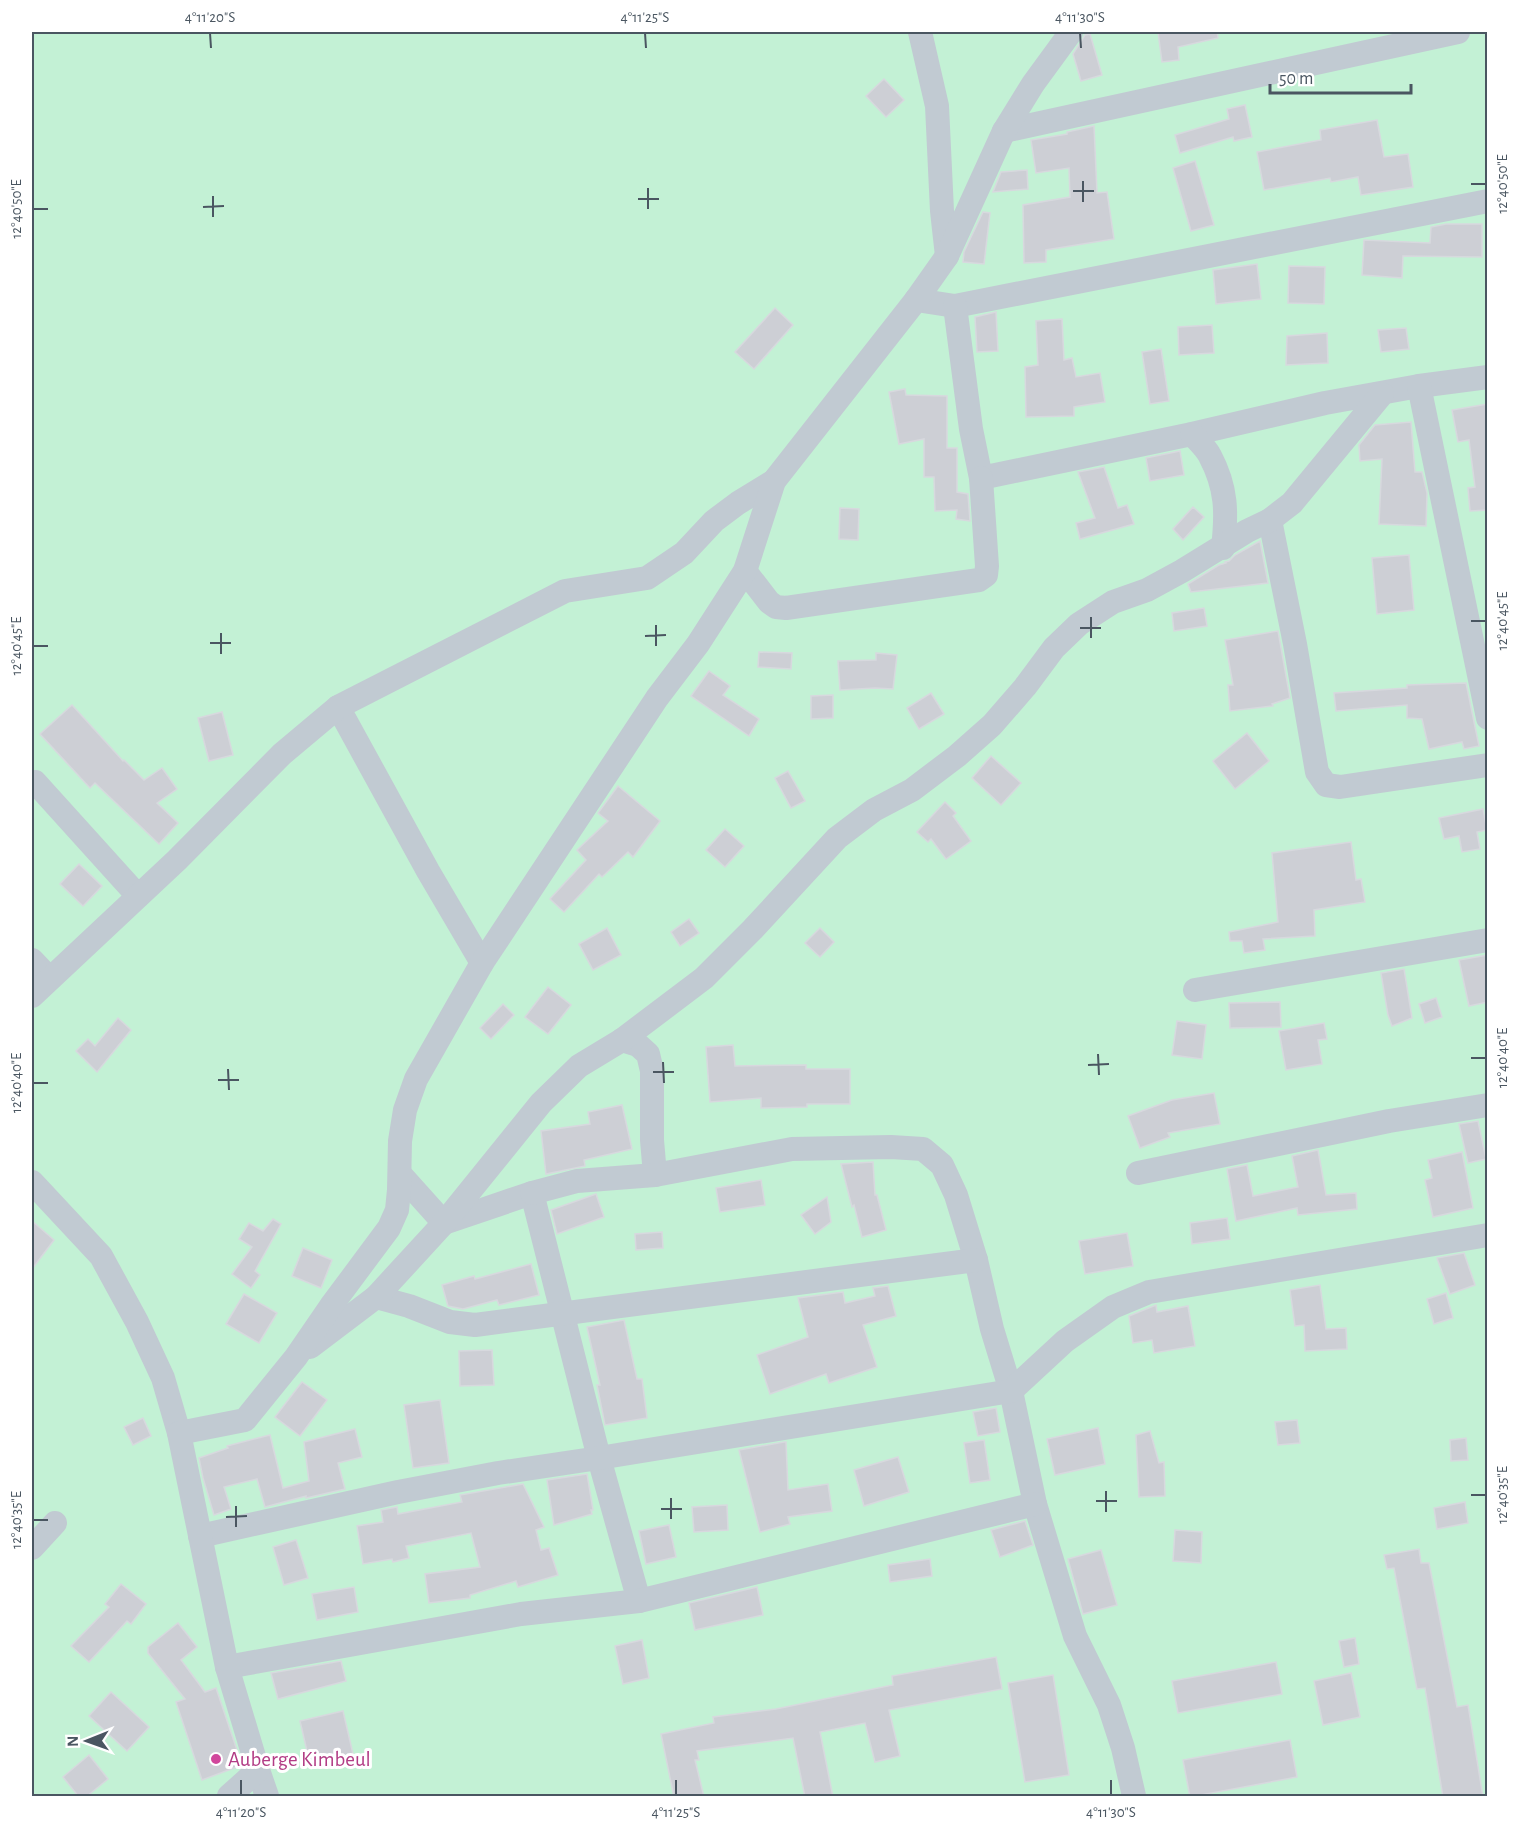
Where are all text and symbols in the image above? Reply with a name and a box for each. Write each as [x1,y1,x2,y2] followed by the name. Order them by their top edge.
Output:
[185,10,235,25] text: 4°11'20"S
[621,10,669,25] text: 4°11'25"S
[1055,10,1105,25] text: 4°11'30"S
[1270,57,1411,95] scale bar
[1279,70,1313,88] text: 50 m
[1495,154,1510,214] text: 12°40'50"E
[9,179,24,239] text: 12°40'50"E
[1495,592,1510,650] text: 12°40'45"E
[9,617,24,675] text: 12°40'45"E
[1495,1028,1510,1088] text: 12°40'40"E
[9,1053,24,1113] text: 12°40'40"E
[1495,1466,1510,1524] text: 12°40'35"E
[9,1491,24,1549] text: 12°40'35"E
[57,1711,117,1771] north arrow
[65,1736,81,1747] text: N
[228,1749,371,1770] place label: Auberge Kimbeul
[209,1752,223,1766] marker: Auberge Kimbeul
[216,1805,266,1820] text: 4°11'20"S
[652,1805,700,1820] text: 4°11'25"S
[1086,1805,1136,1820] text: 4°11'30"S

